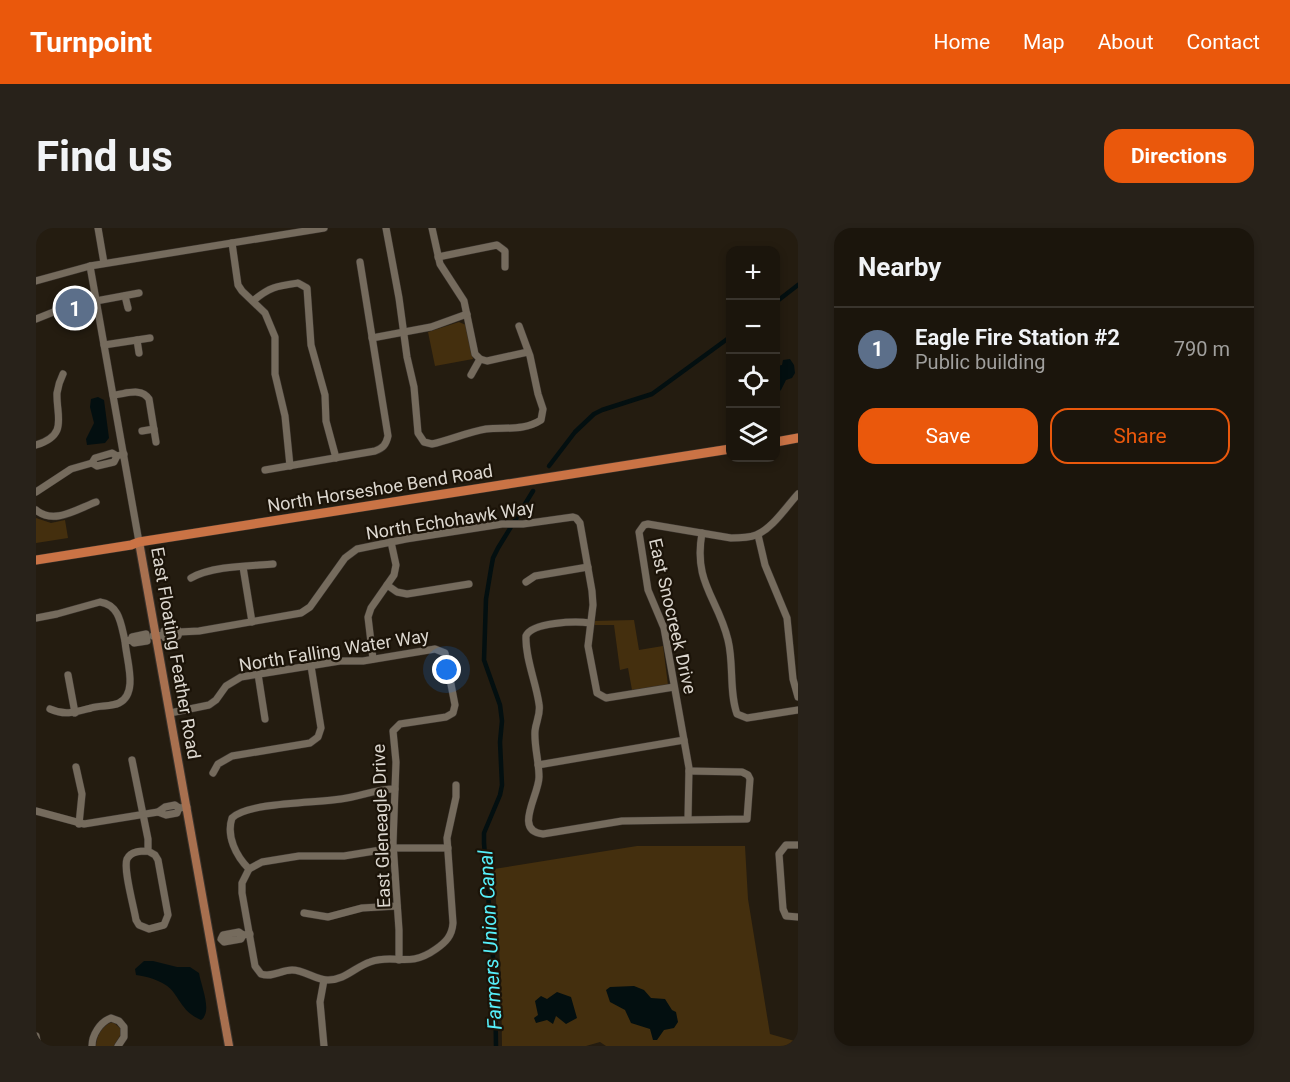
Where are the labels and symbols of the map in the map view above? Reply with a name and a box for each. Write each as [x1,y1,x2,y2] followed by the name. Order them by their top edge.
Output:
[56,286,94,331] pin: 1
[266,460,494,516] street label: North Horseshoe Bend Road
[364,496,536,544] street label: North Echohawk Way
[645,536,701,696] street label: East Snocreek Drive
[147,545,205,761] street label: East Floating Feather Road
[237,625,431,675] street label: North Falling Water Way
[432,655,461,684] your location
[368,744,394,908] street label: East Gleneagle Drive
[473,849,507,1031] water label: Farmers Union Canal

